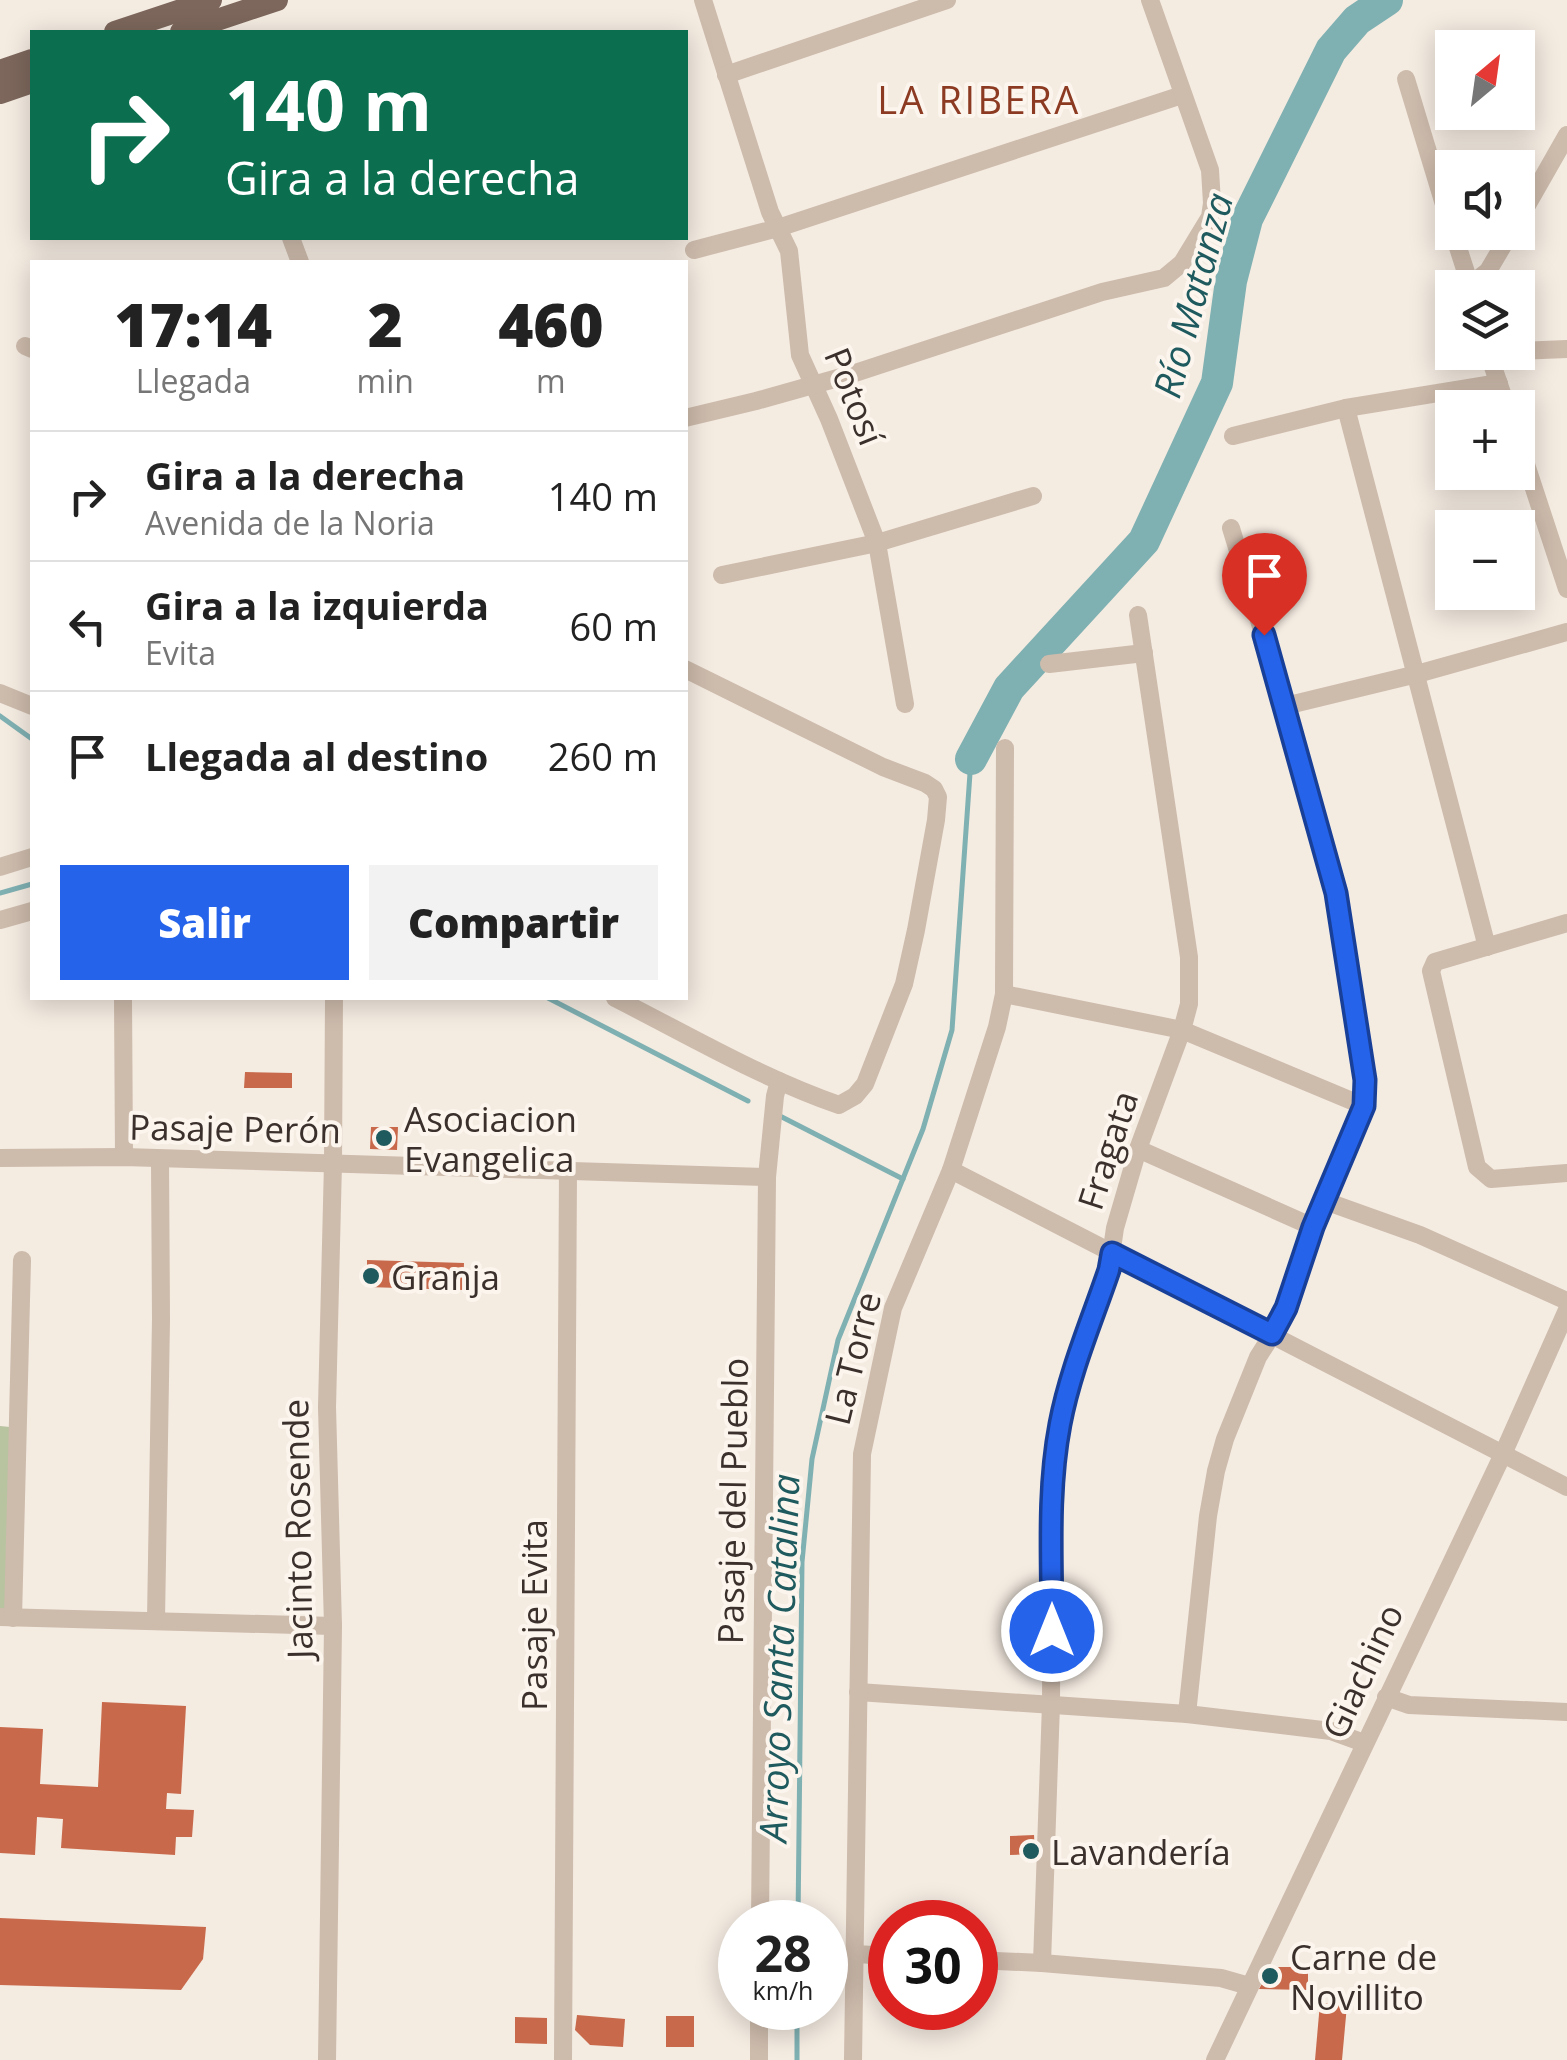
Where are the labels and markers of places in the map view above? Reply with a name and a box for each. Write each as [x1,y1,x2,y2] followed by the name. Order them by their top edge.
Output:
[1222,533,1307,636] pin
[404,1095,577,1182] place label: Asociacion Evangelica
[373,1127,395,1149] marker: Asociacion Evangelica
[391,1253,500,1300] place label: Granja
[360,1265,382,1287] marker: Granja
[1051,1828,1231,1875] place label: Lavandería
[1020,1840,1042,1862] marker: Lavandería
[1290,1933,1437,2020] place label: Carne de Novillito
[1259,1965,1281,1987] marker: Carne de Novillito

